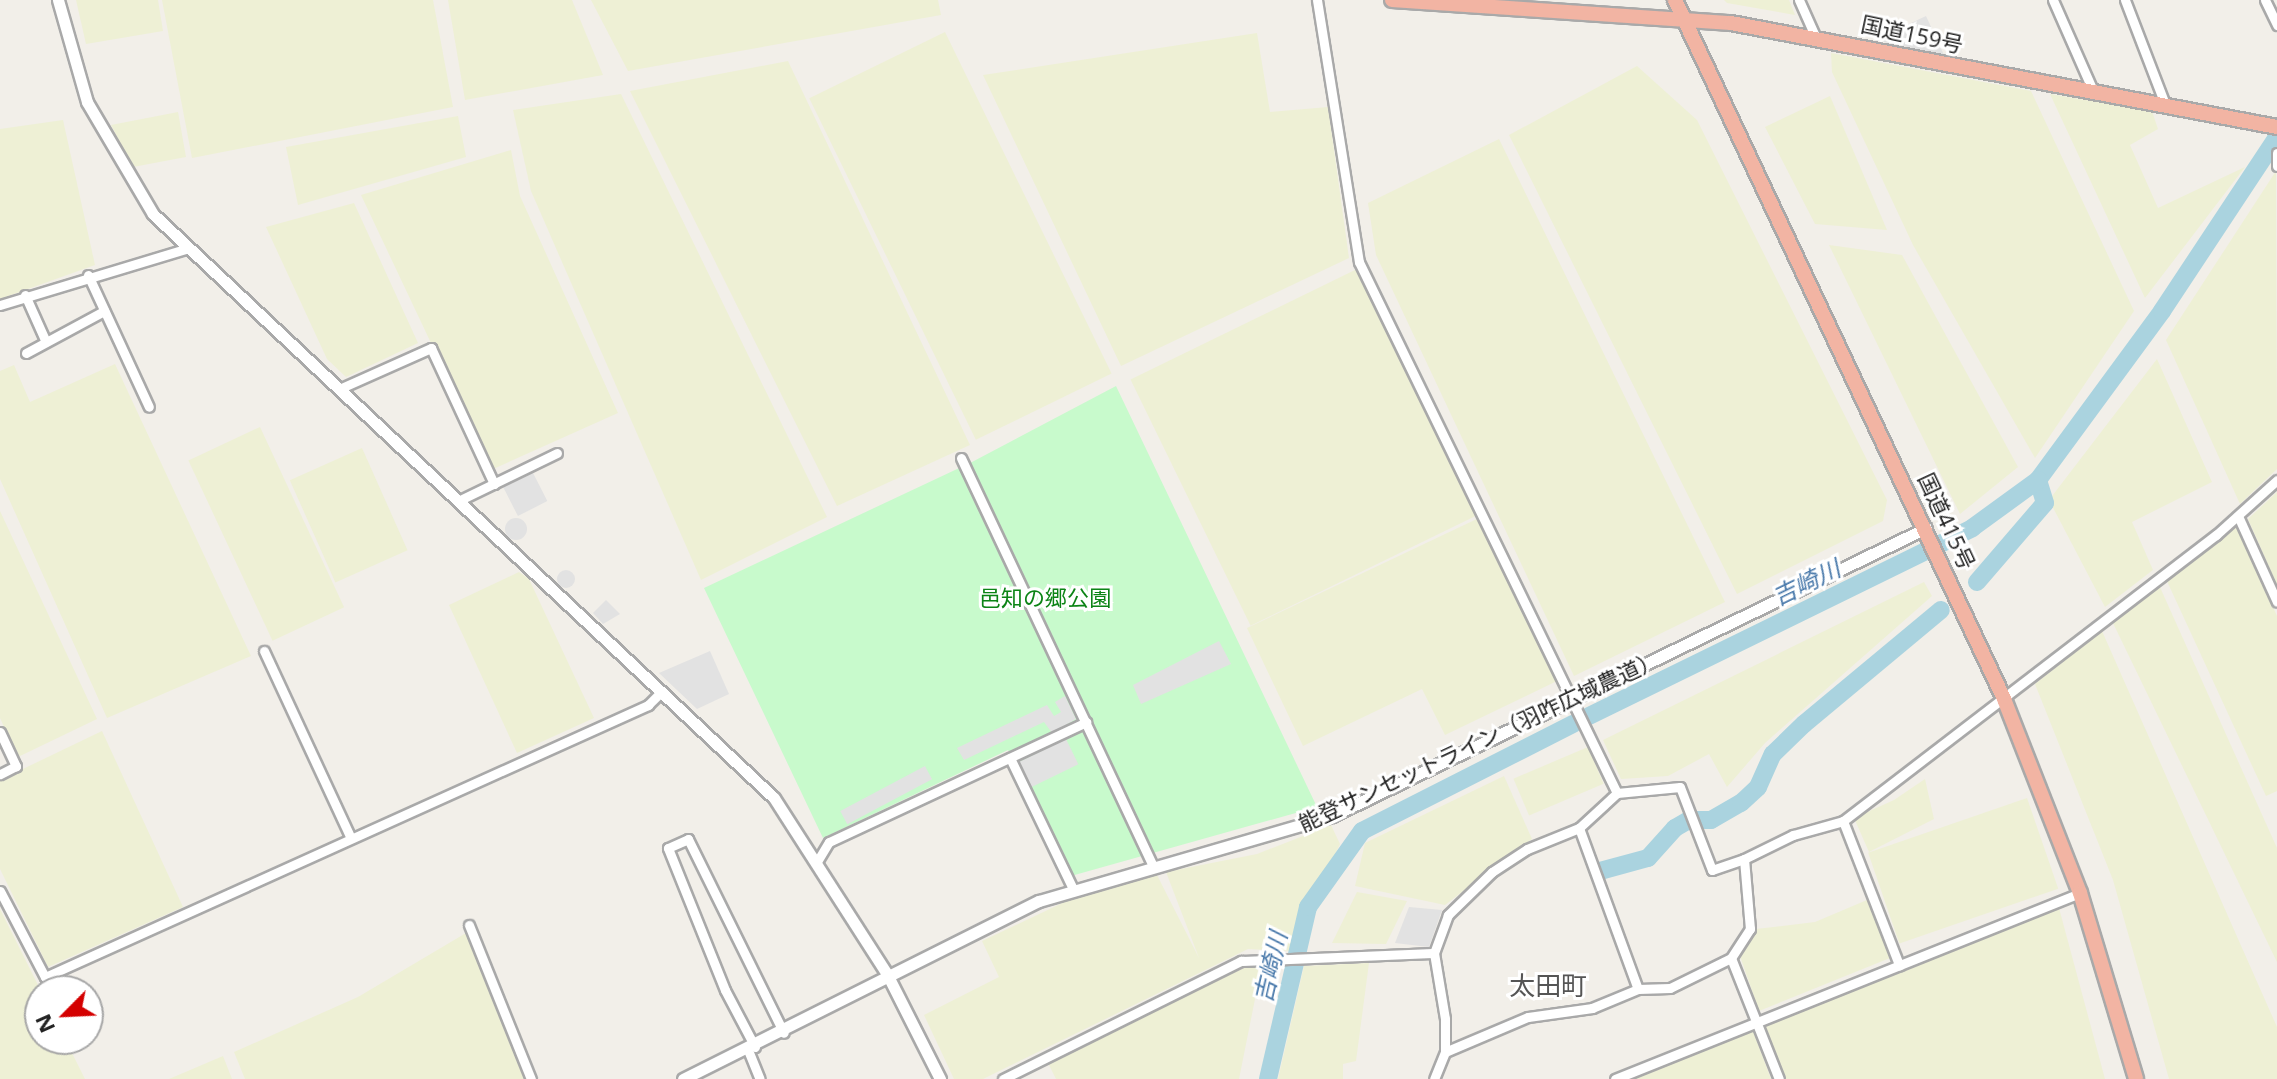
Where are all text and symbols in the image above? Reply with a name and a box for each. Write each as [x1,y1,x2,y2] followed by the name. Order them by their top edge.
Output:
[1859,10,1965,58] street label: 国道159号
[1913,468,1981,574] street label: 国道415号
[1767,553,1845,611] water label: 吉崎川
[979,585,1111,611] park label: 邑知の郷公園
[1294,645,1664,837] street label: 能登サンセットライン（羽咋広域農道）
[1248,929,1292,1005] water label: 吉崎川
[1509,970,1587,1002] district label: 太田町
[24,975,104,1055] north arrow
[27,1010,61,1038] text: N

